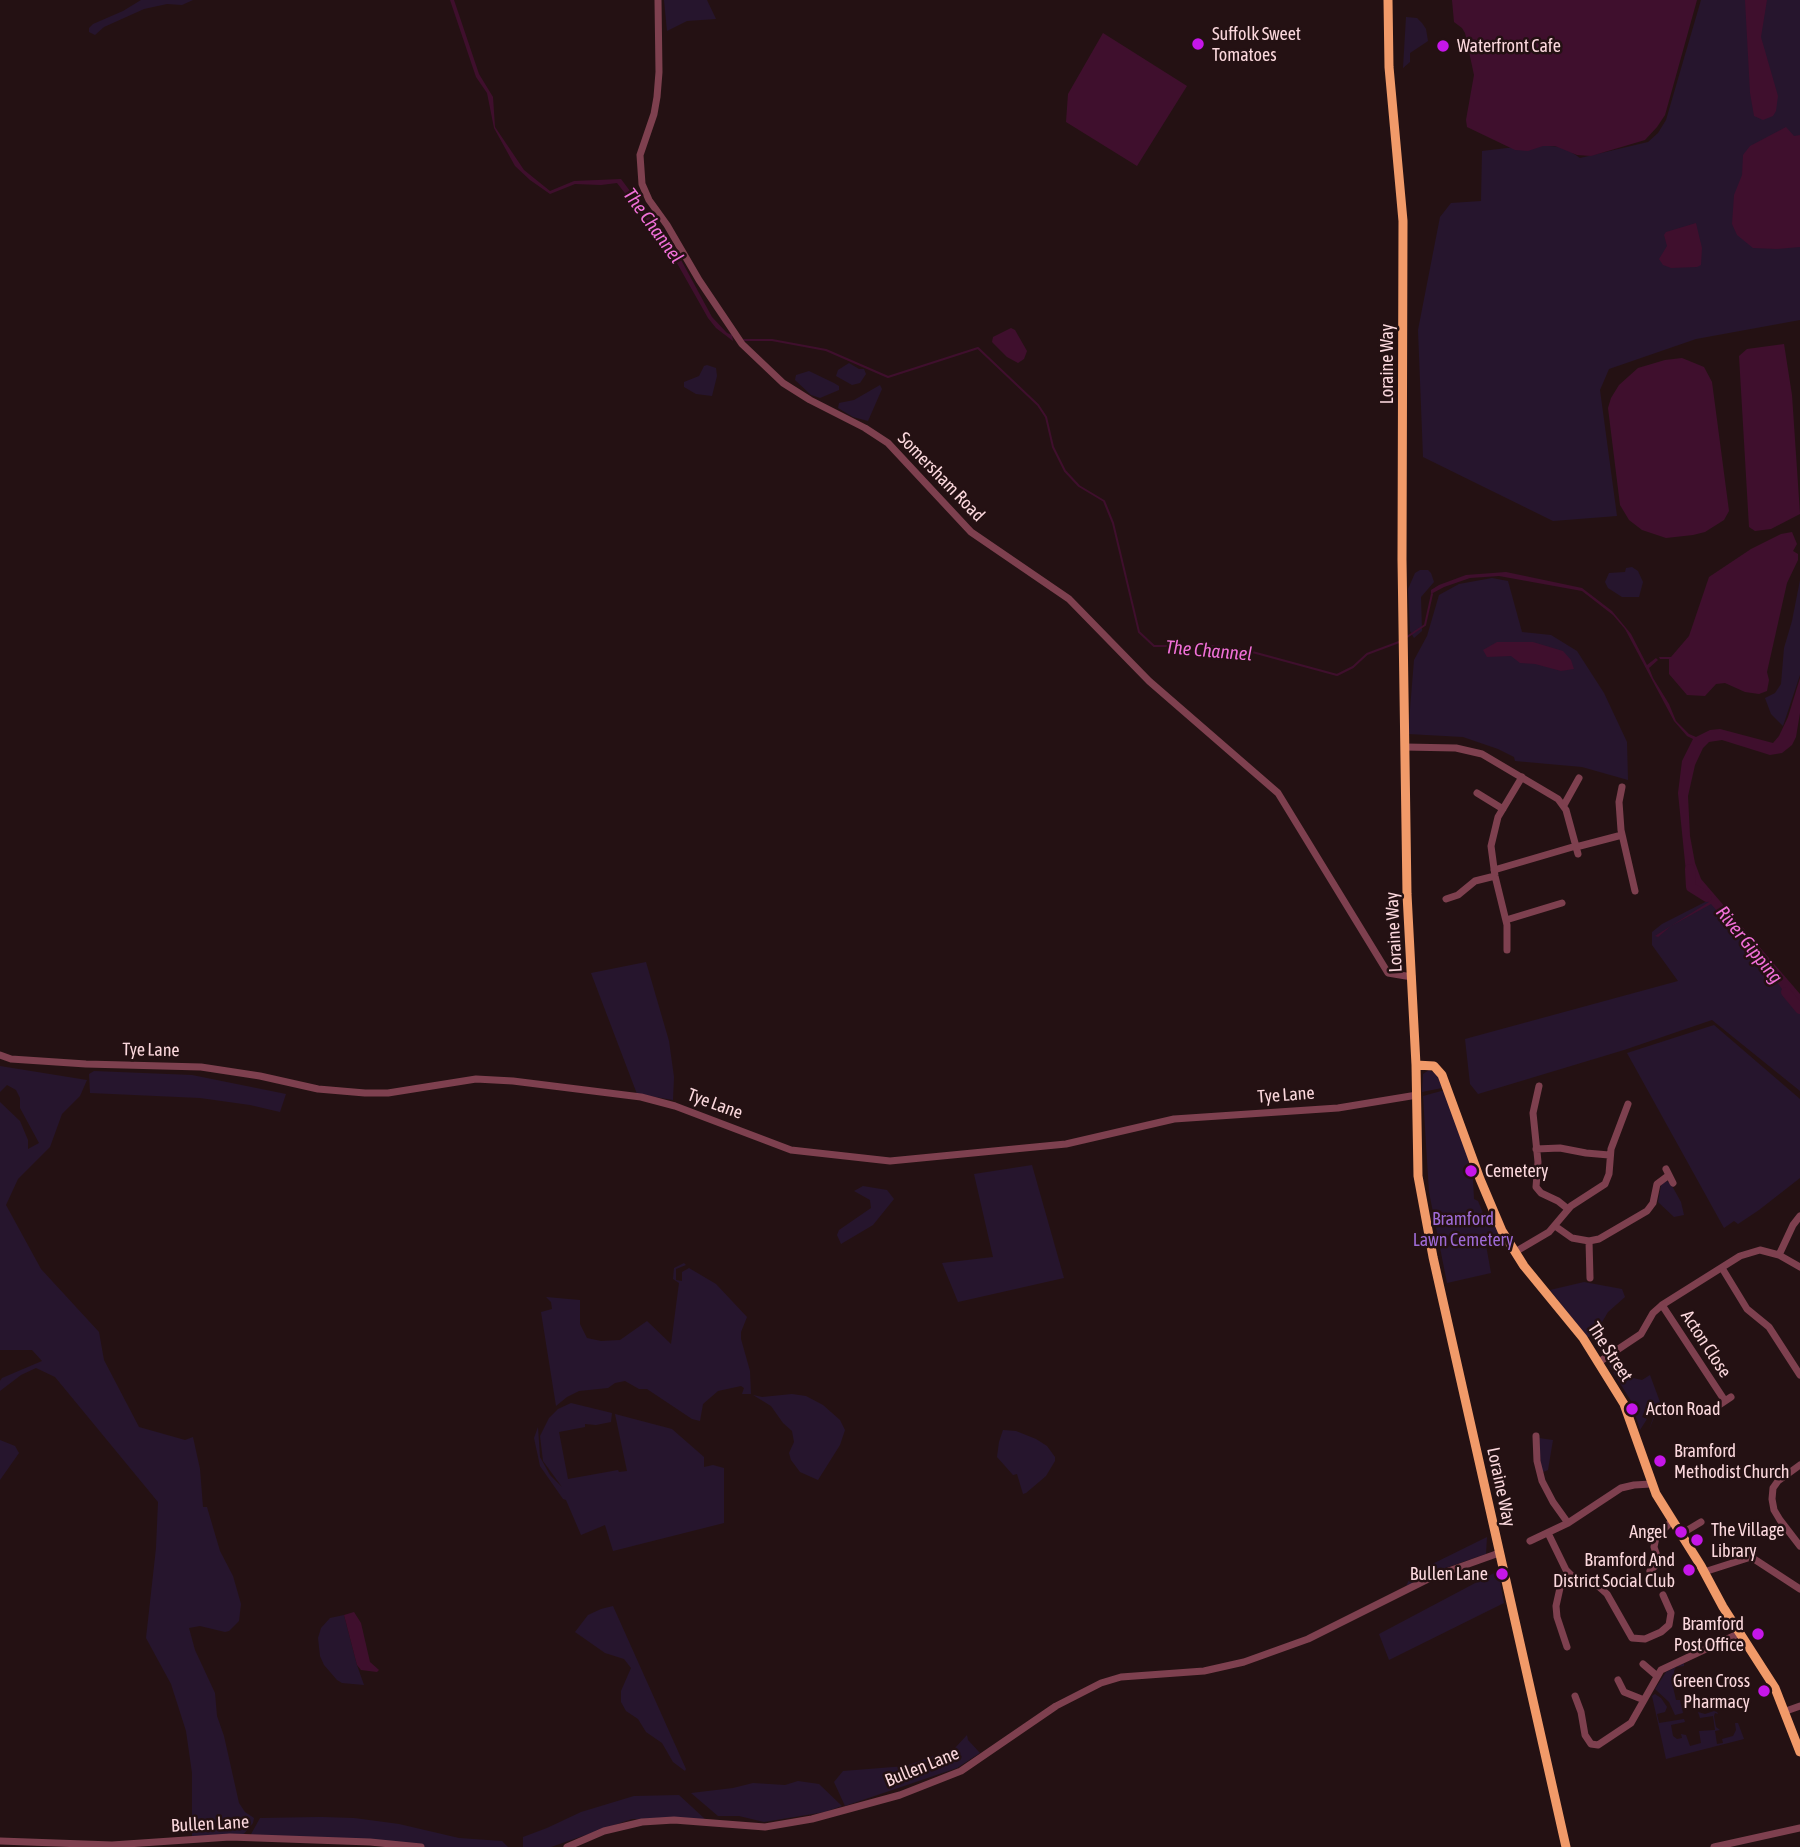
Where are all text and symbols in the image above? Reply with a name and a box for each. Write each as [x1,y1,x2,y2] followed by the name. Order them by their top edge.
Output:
[1212,23,1301,66] place label: Suffolk Sweet Tomatoes
[1457,35,1561,57] place label: Waterfront Cafe
[1190,36,1206,52] marker: Suffolk Sweet Tomatoes
[1435,38,1451,54] marker: Waterfront Cafe
[618,184,688,268] water label: The Channel
[1376,324,1398,404] street label: Loraine Way
[893,428,989,526] street label: Somersham Road
[1165,636,1253,666] water label: The Channel
[1381,891,1407,973] street label: Loraine Way
[1711,902,1787,988] water label: River Gipping
[122,1039,180,1061] street label: Tye Lane
[1257,1082,1315,1108] street label: Tye Lane
[684,1084,746,1124] street label: Tye Lane
[1485,1160,1548,1182] place label: Cemetery
[1463,1163,1479,1179] marker: Cemetery
[1413,1208,1513,1250] park label: Bramford Lawn Cemetery
[1676,1306,1736,1382] street label: Acton Close
[1583,1318,1637,1386] street label: The Street
[1646,1398,1721,1420] place label: Acton Road
[1624,1401,1640,1417] marker: Acton Road
[1674,1440,1790,1482] place label: Bramford Methodist Church
[1482,1445,1520,1529] street label: Loraine Way
[1652,1453,1668,1469] marker: Bramford Methodist Church
[1711,1519,1784,1562] place label: The Village Library
[1629,1521,1667,1543] place label: Angel
[1673,1524,1689,1540] marker: Angel
[1689,1532,1705,1548] marker: The Village Library
[1553,1549,1675,1592] place label: Bramford And District Social Club
[1681,1562,1697,1578] marker: Bramford And District Social Club
[1410,1563,1488,1585] place label: Bullen Lane
[1494,1566,1510,1582] marker: Bullen Lane
[1674,1613,1744,1656] place label: Bramford Post Office
[1750,1626,1766,1642] marker: Bramford Post Office
[1673,1670,1750,1712] place label: Green Cross Pharmacy
[1756,1683,1772,1699] marker: Green Cross Pharmacy
[882,1742,962,1792] street label: Bullen Lane
[170,1811,250,1837] street label: Bullen Lane

